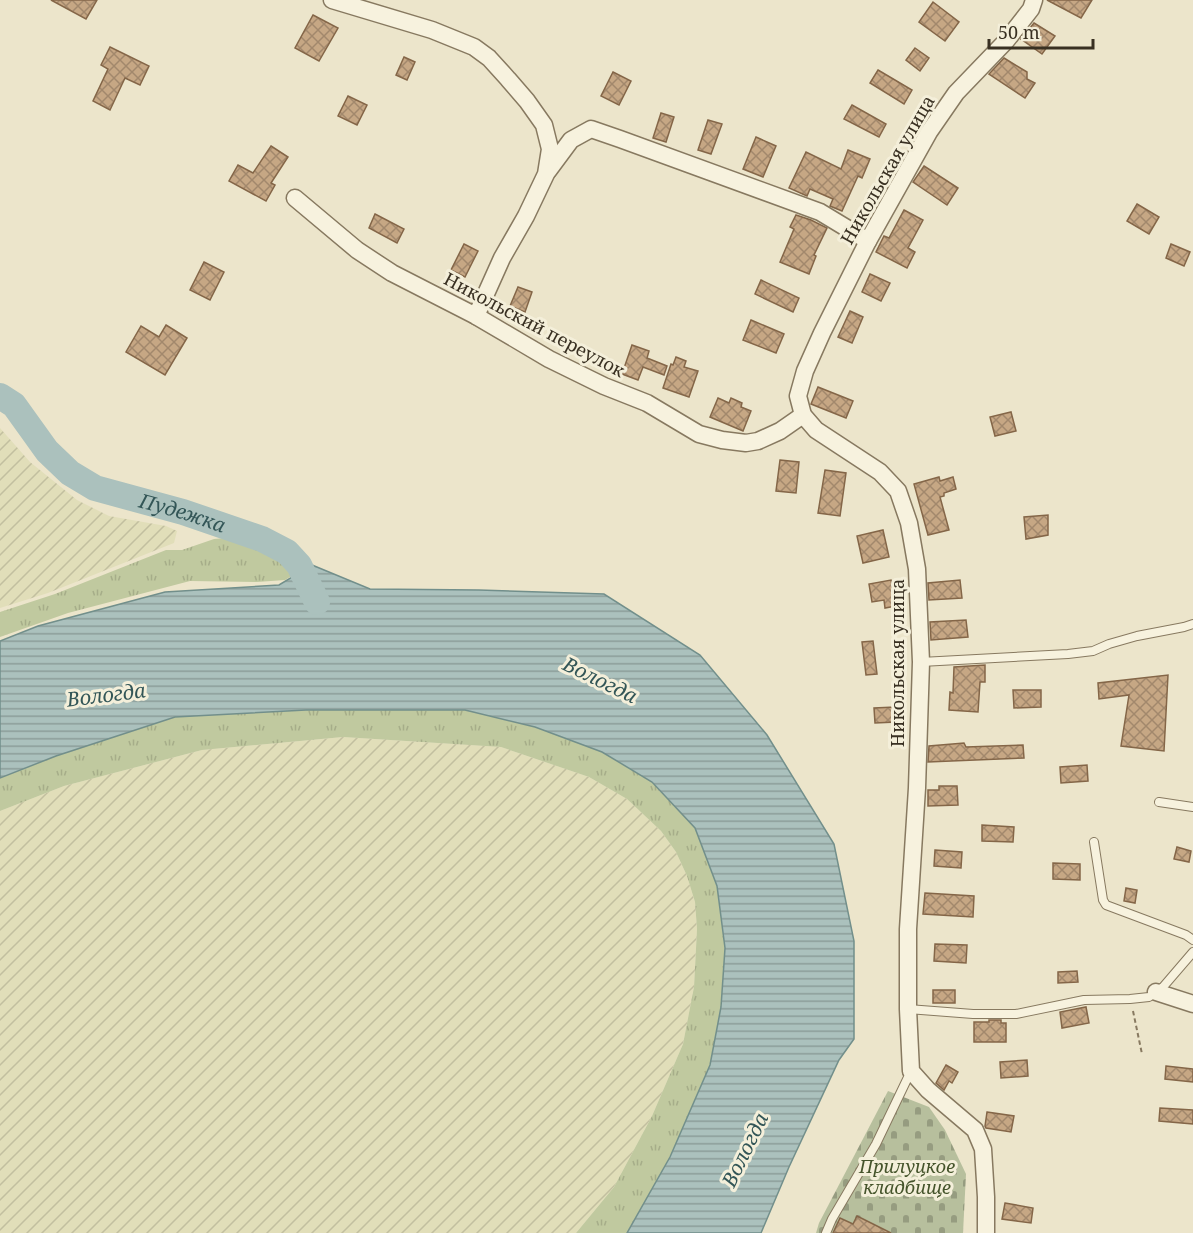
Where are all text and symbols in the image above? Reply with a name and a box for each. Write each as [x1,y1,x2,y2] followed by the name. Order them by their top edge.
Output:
[989,12,1092,50] scale bar
[998,20,1040,44] text: 50 m
[835,91,940,248] street label: Никольская улица
[440,266,629,382] street label: Никольский переулок
[135,486,229,539] water label: Пудежка
[885,579,909,747] street label: Никольская улица
[558,650,642,709] water label: Вологда
[64,676,147,713] water label: Вологда
[715,1108,774,1192] water label: Вологда
[858,1154,955,1199] park label: Прилуцкое кладбище

